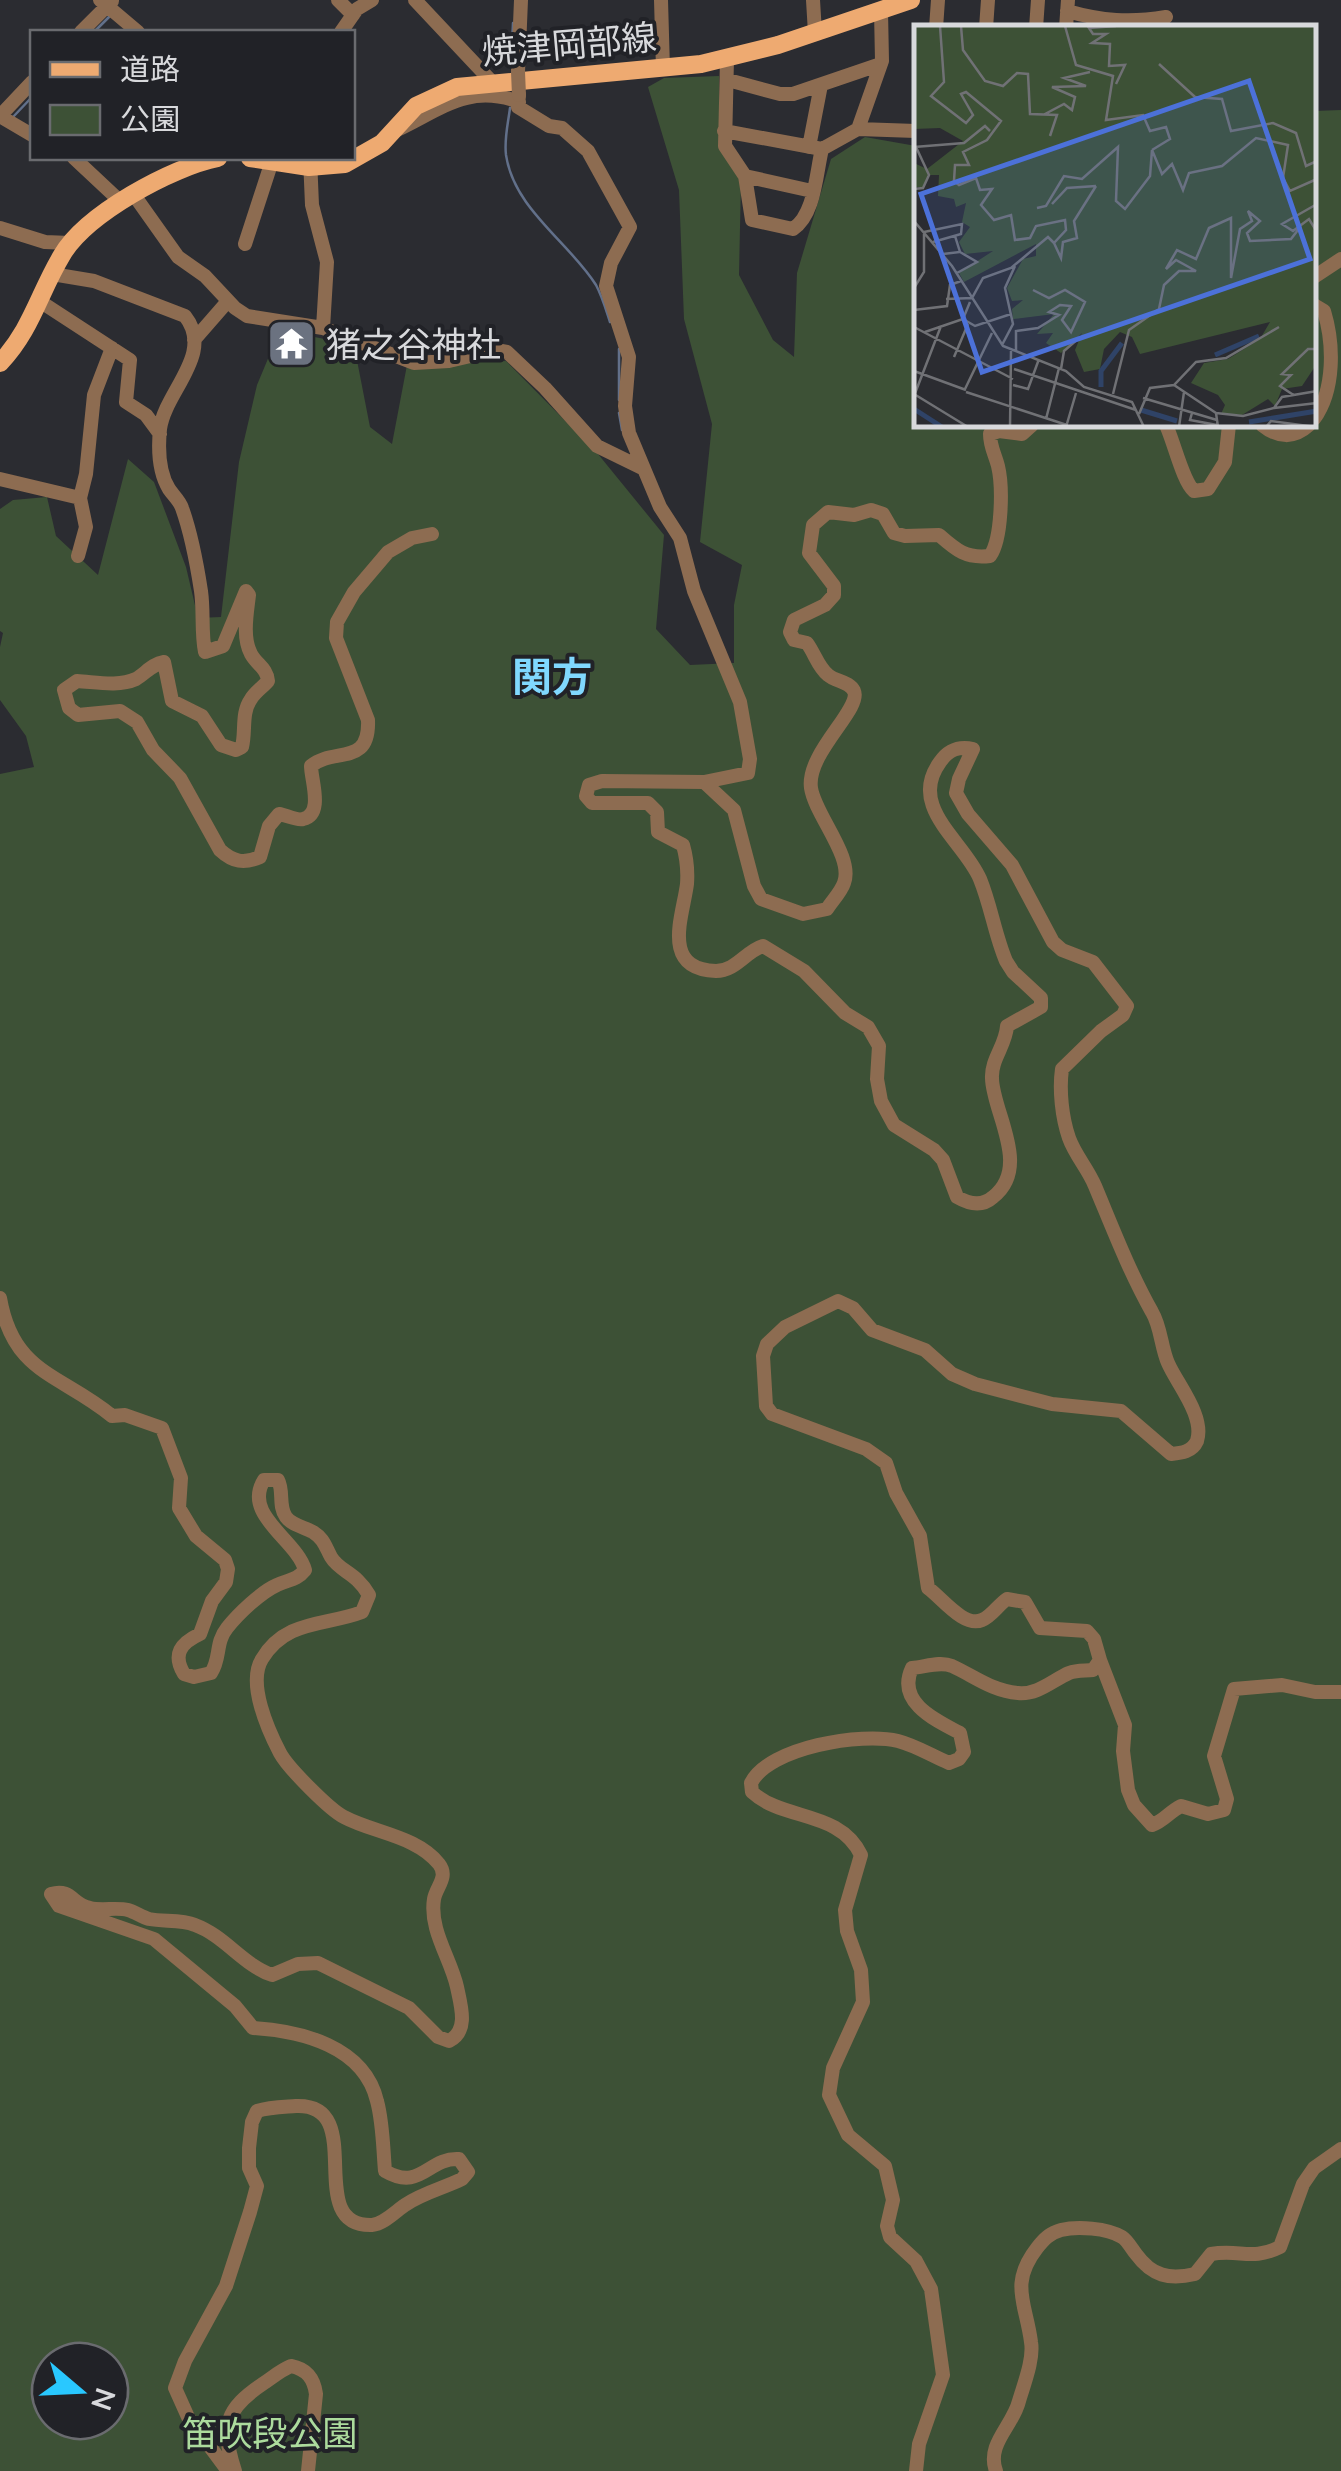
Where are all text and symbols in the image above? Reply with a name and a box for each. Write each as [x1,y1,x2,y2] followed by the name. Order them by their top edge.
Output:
[480,14,658,74] street label: 焼津岡部線
[914,25,1316,428] inset map
[30,30,355,160] legend
[120,50,180,88] text: 道路
[120,100,180,138] text: 公園
[265,318,317,370] temple icon: 猪之谷神社
[326,322,501,366] place label: 猪之谷神社
[512,651,592,701] district label: 関方
[30,2341,130,2441] north arrow
[84,2384,124,2415] text: N
[182,2411,358,2455] park label: 笛吹段公園

